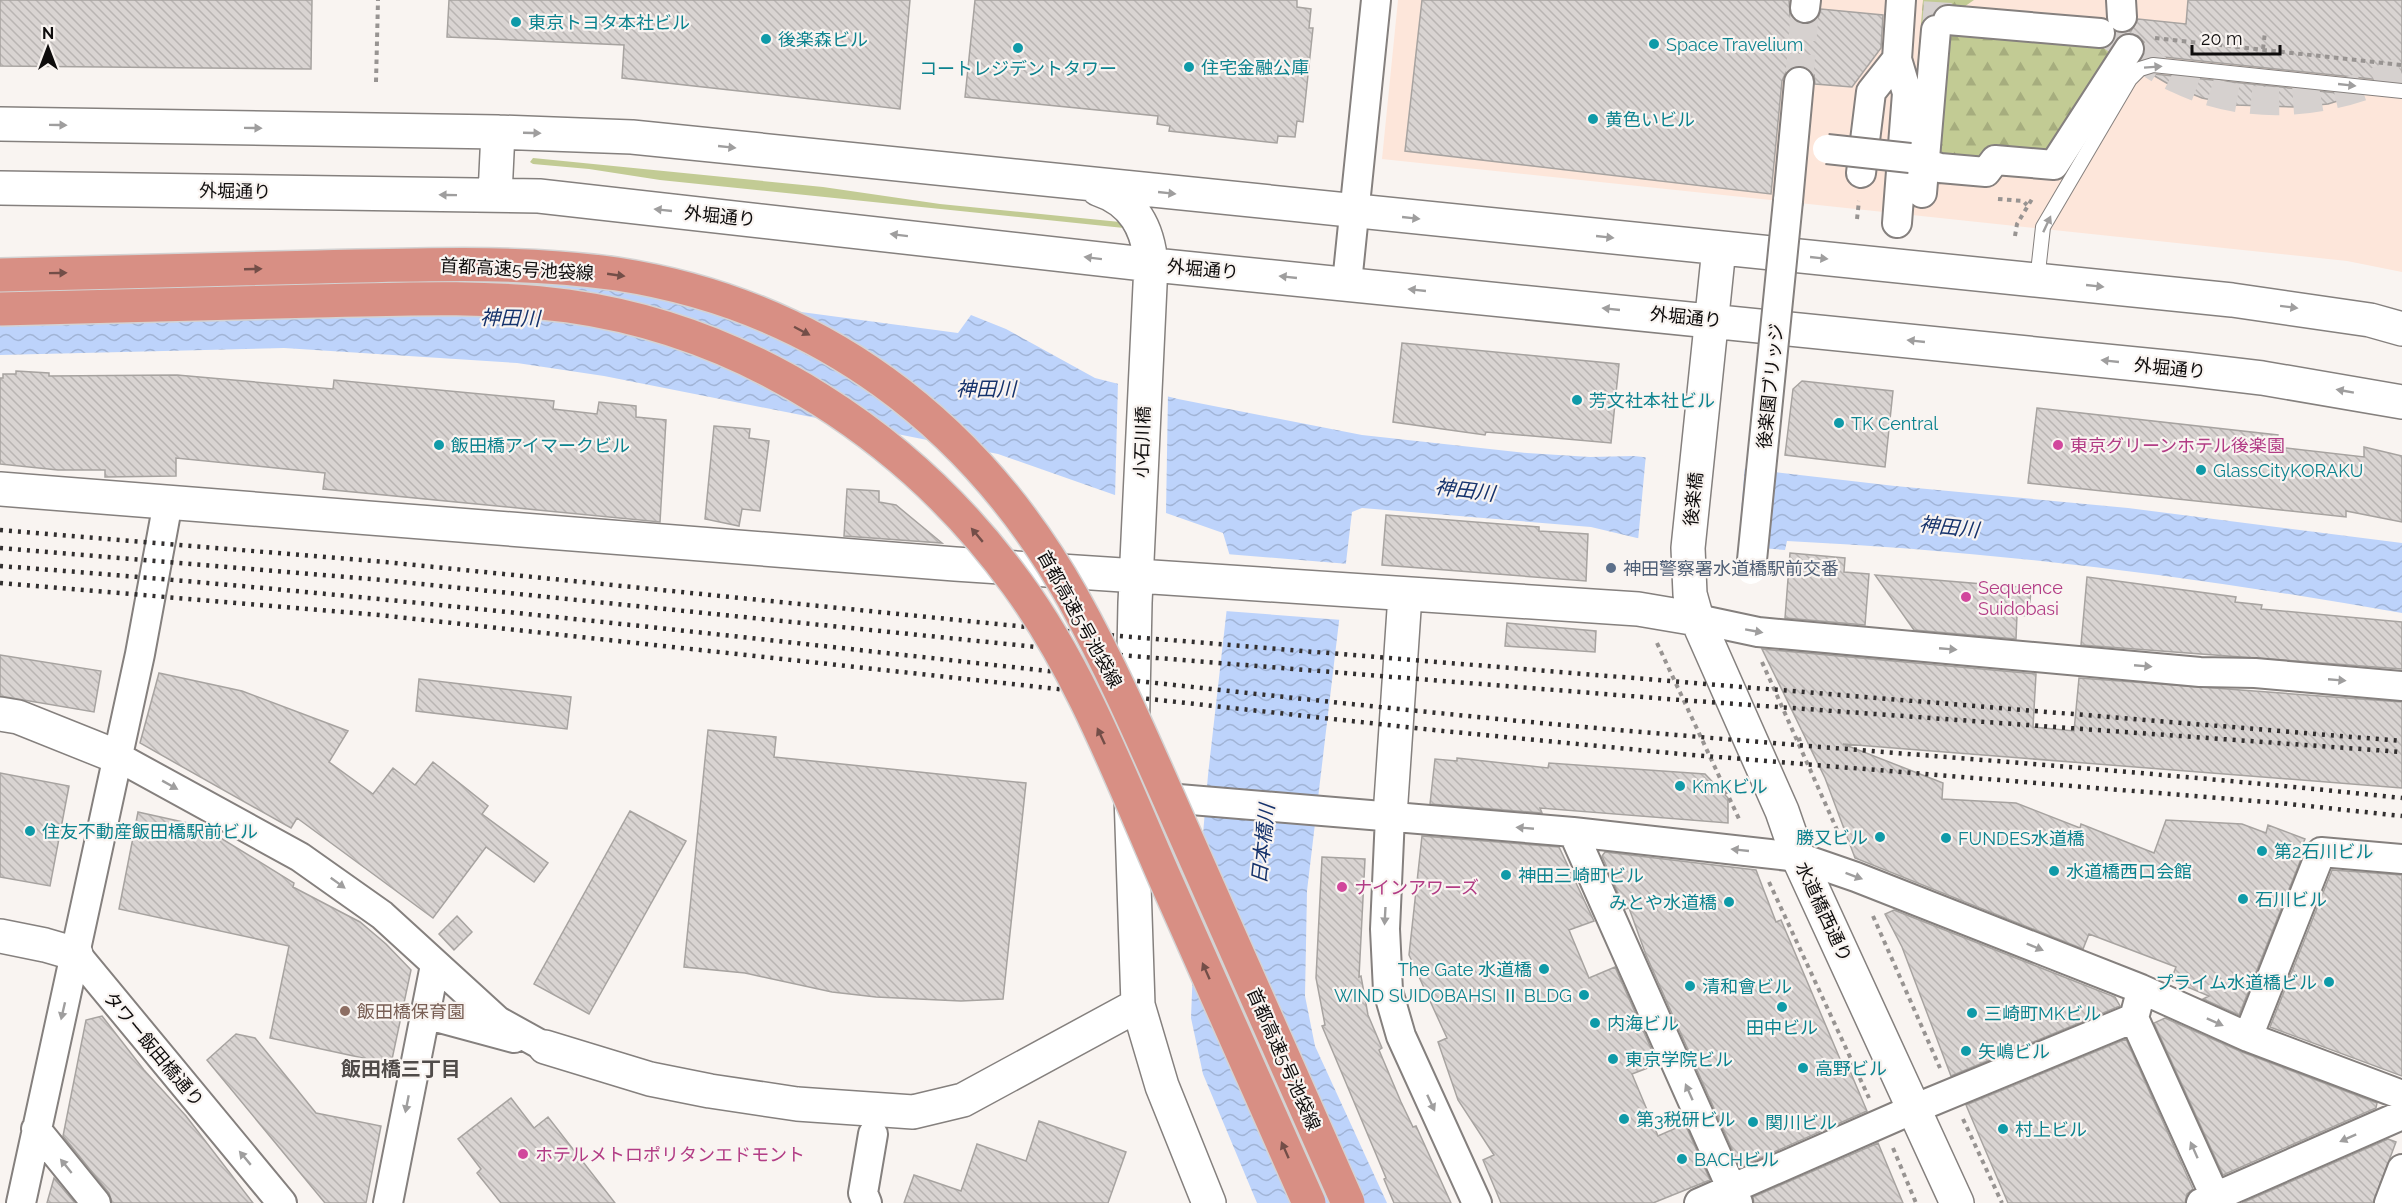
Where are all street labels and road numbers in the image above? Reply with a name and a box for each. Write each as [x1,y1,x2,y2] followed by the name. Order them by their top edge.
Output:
[199,180,271,202] street label: 外堀通り
[683,202,757,230] street label: 外堀通り
[440,254,594,284] street label: 首都高速5号池袋線
[1166,255,1240,283] street label: 外堀通り
[1649,303,1723,331] street label: 外堀通り
[1753,322,1787,450] street label: 後楽園ブリッジ
[2133,354,2207,382] street label: 外堀通り
[1130,406,1154,478] street label: 小石川橋
[1680,471,1706,527] street label: 後楽橋
[1034,547,1126,691] street label: 首都高速5号池袋線
[1792,859,1856,965] street label: 水道橋西通り
[1243,984,1325,1134] street label: 首都高速5号池袋線
[100,987,208,1111] street label: タワー飯田橋通り

